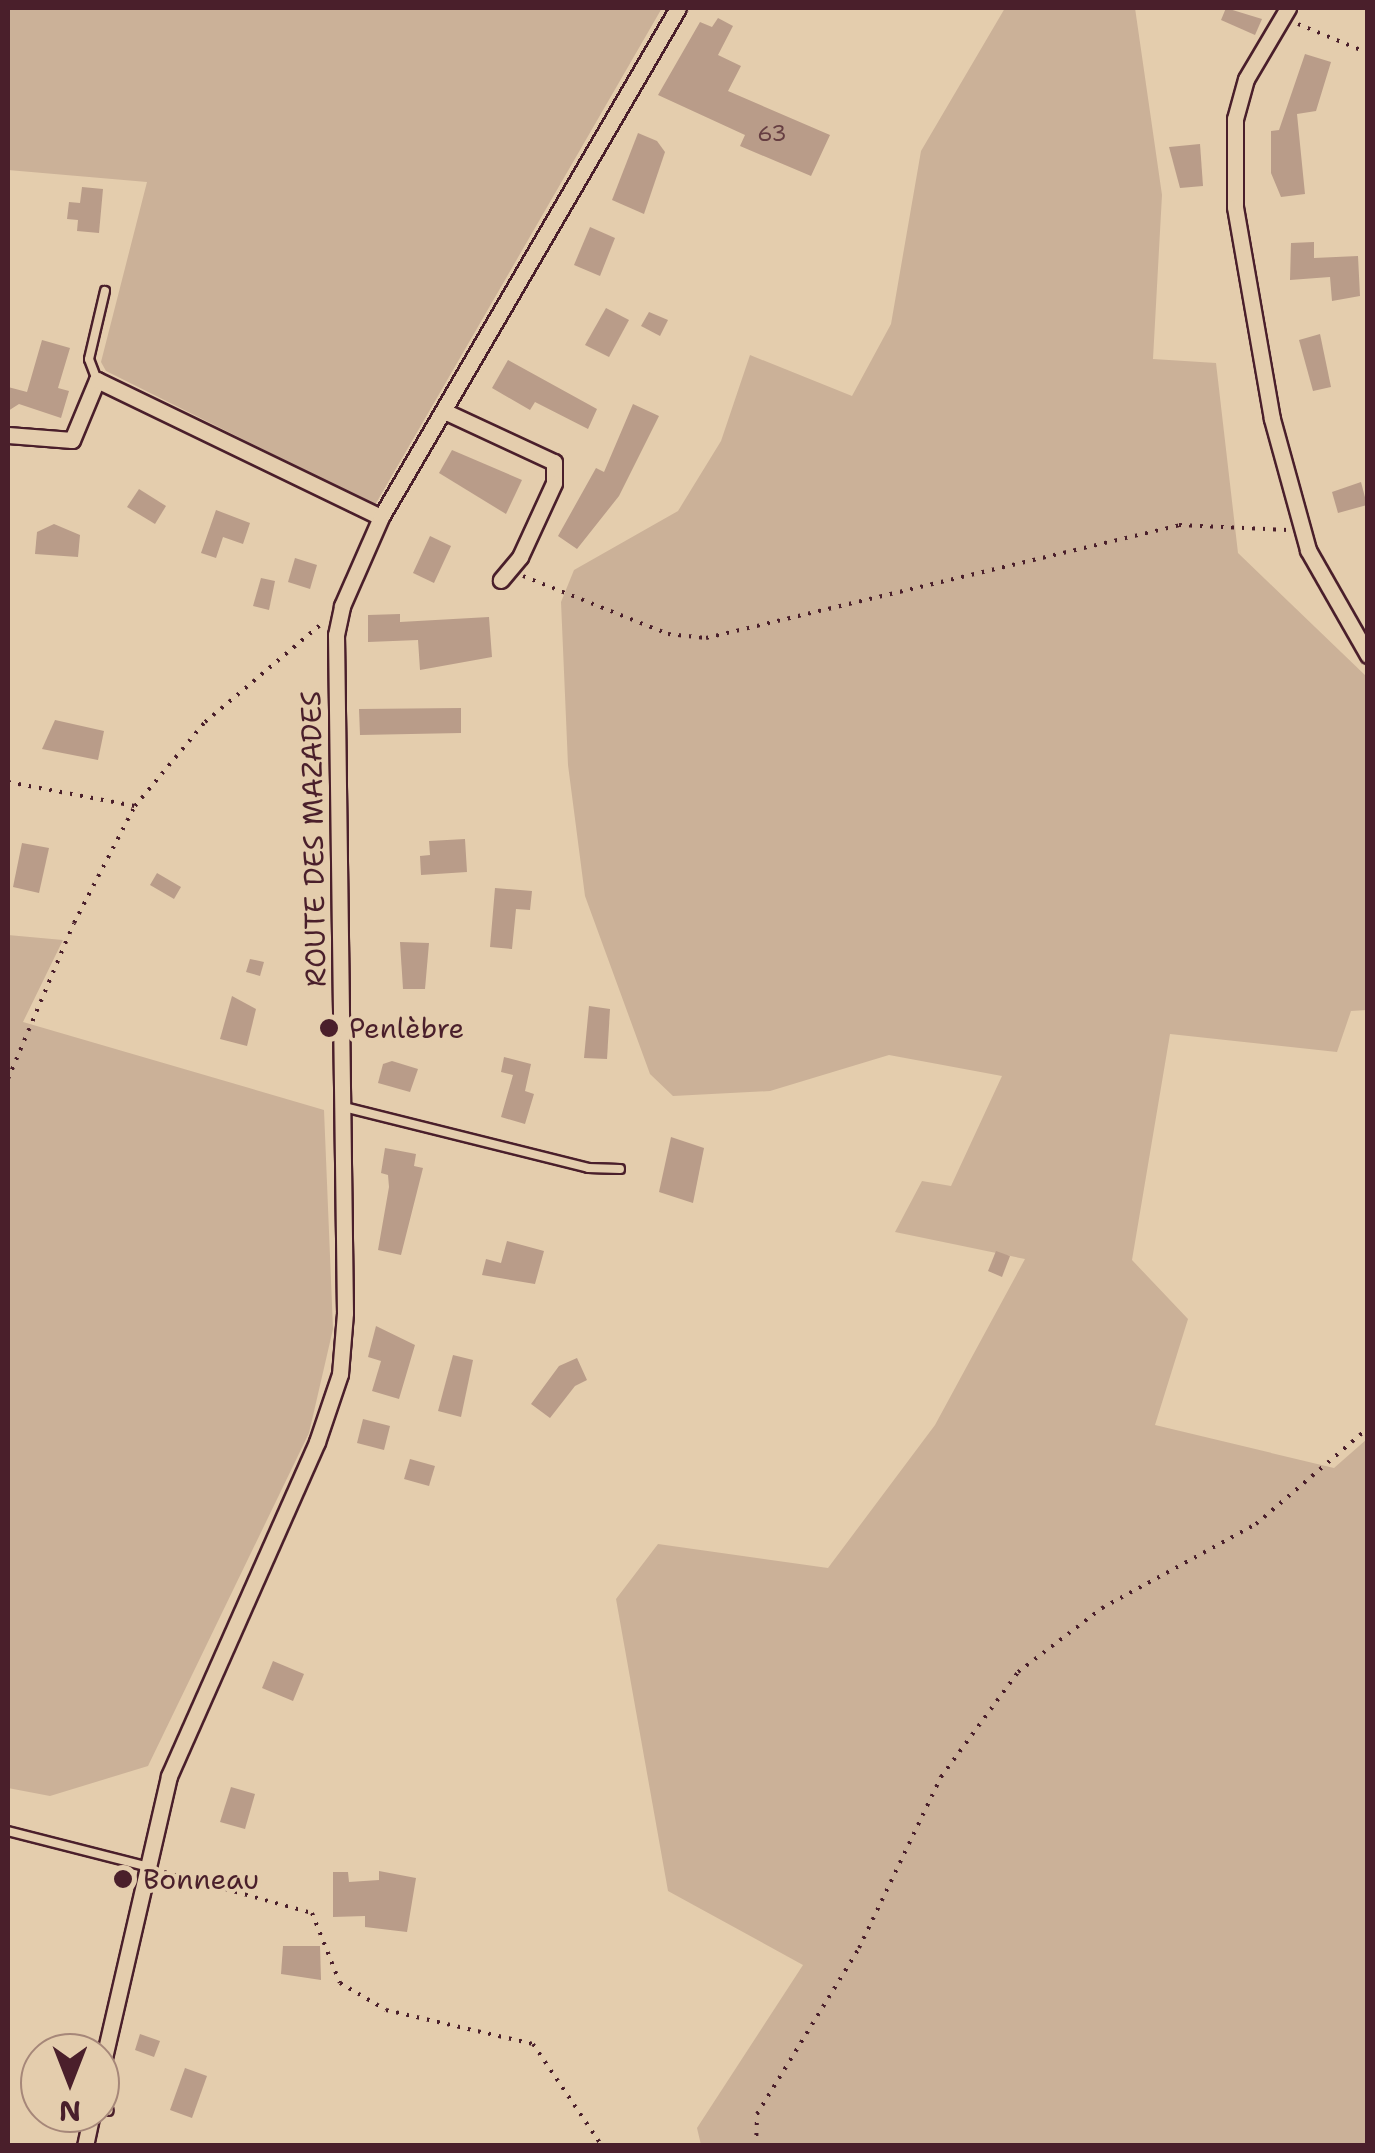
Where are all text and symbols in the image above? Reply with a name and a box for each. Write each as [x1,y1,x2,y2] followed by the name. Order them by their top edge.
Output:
[757,121,787,147] house number: 63
[294,691,332,987] street label: ROUTE DES MAZADES
[349,1011,464,1045] place label: Penlèbre
[318,1017,340,1039] marker: Penlèbre
[143,1862,259,1896] place label: Bonneau
[112,1868,134,1890] marker: Bonneau
[20,2033,120,2133] north arrow
[59,2092,81,2130] text: N

